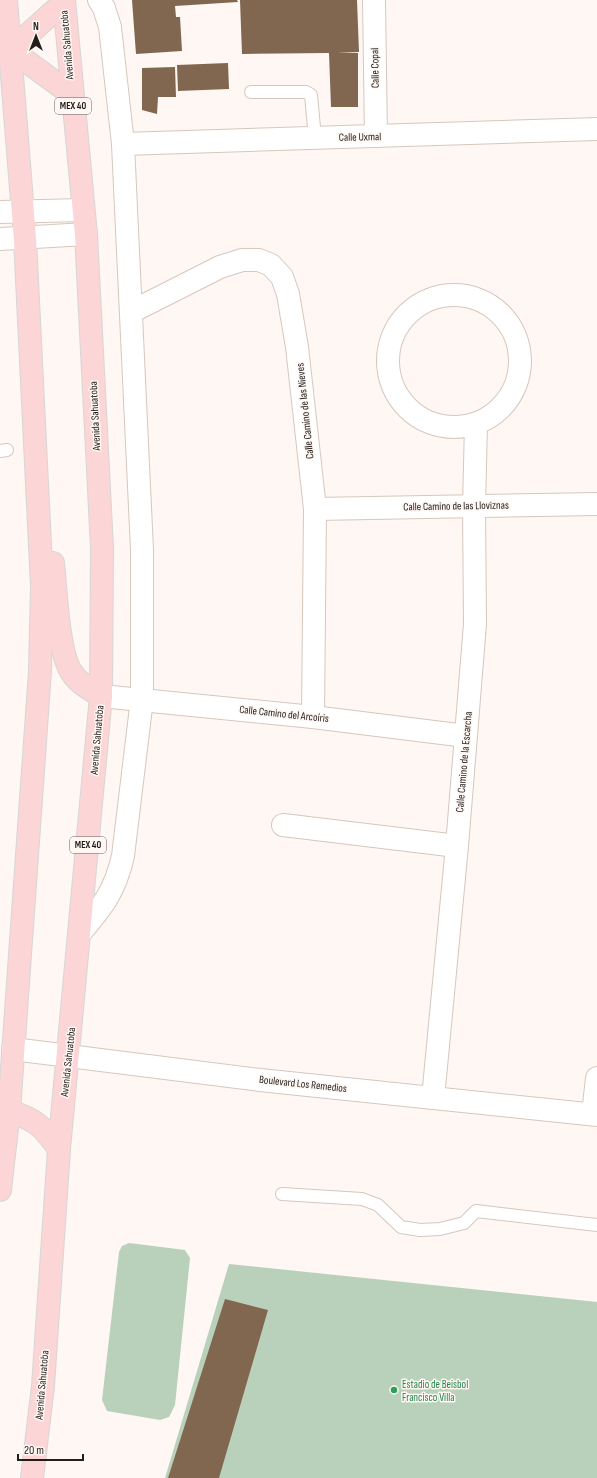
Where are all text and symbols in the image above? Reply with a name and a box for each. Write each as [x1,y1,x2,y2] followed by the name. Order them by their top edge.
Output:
[57,10,77,81] street label: Avenida Sahuatoba
[16,16,56,56] north arrow
[33,20,39,33] text: N
[368,48,382,88] street label: Calle Copal
[55,98,91,114] road number: MEX 40
[339,130,381,144] street label: Calle Uxmal
[293,362,317,460] street label: Calle Camino de las Nieves
[87,381,103,452] street label: Avenida Sahuatoba
[403,499,509,513] street label: Calle Camino de las Lloviznas
[239,703,329,725] street label: Calle Camino del Arcoíris
[87,705,107,776] street label: Avenida Sahuatoba
[453,711,475,813] street label: Calle Camino de la Escarcha
[70,837,106,853] road number: MEX 40
[58,1027,78,1098] street label: Avenida Sahuatoba
[258,1073,348,1095] street label: Boulevard Los Remedios
[32,1350,52,1421] street label: Avenida Sahuatoba
[402,1378,468,1404] place label: Estadio de Beisbol Francisco Villa
[389,1385,399,1395] marker: Estadio de Beisbol Francisco Villa
[18,1436,83,1462] scale bar
[24,1443,44,1458] text: 20 m

